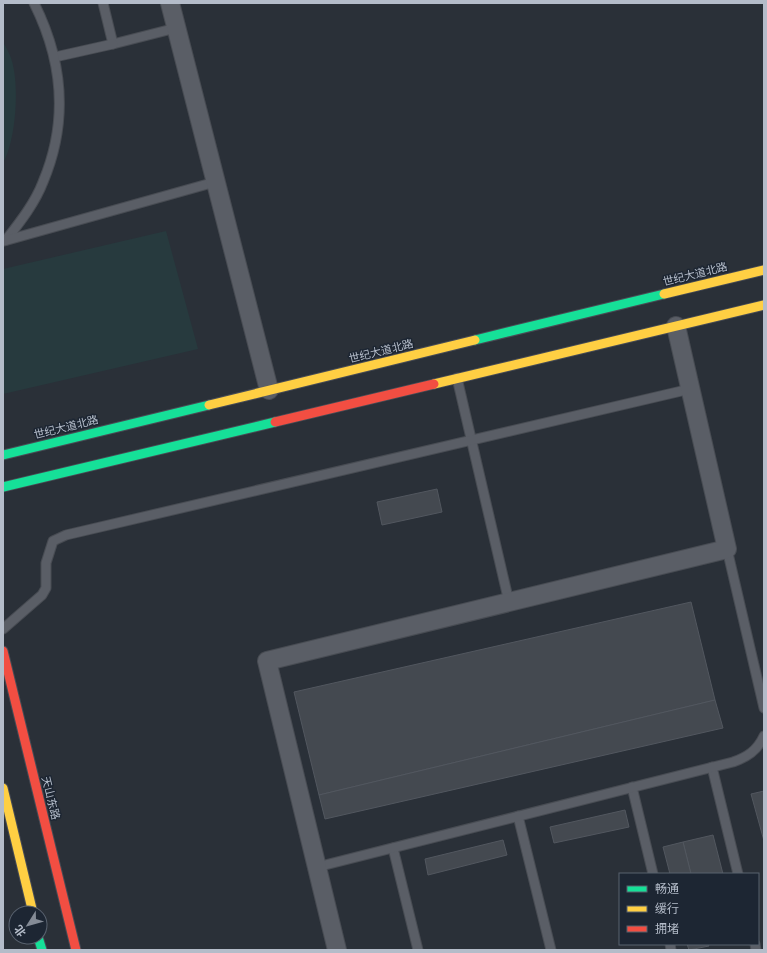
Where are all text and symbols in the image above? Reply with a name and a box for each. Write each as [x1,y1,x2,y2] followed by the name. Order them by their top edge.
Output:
[661,259,728,288] street label: 世纪大道北路
[347,336,414,365] street label: 世纪大道北路
[32,412,99,441] street label: 世纪大道北路
[40,775,63,821] street label: 天山东路
[619,873,759,945] legend
[655,881,679,895] text: 畅通
[655,901,679,915] text: 缓行
[8,905,48,945] north arrow
[655,921,679,935] text: 拥堵
[11,923,28,940] text: 北

